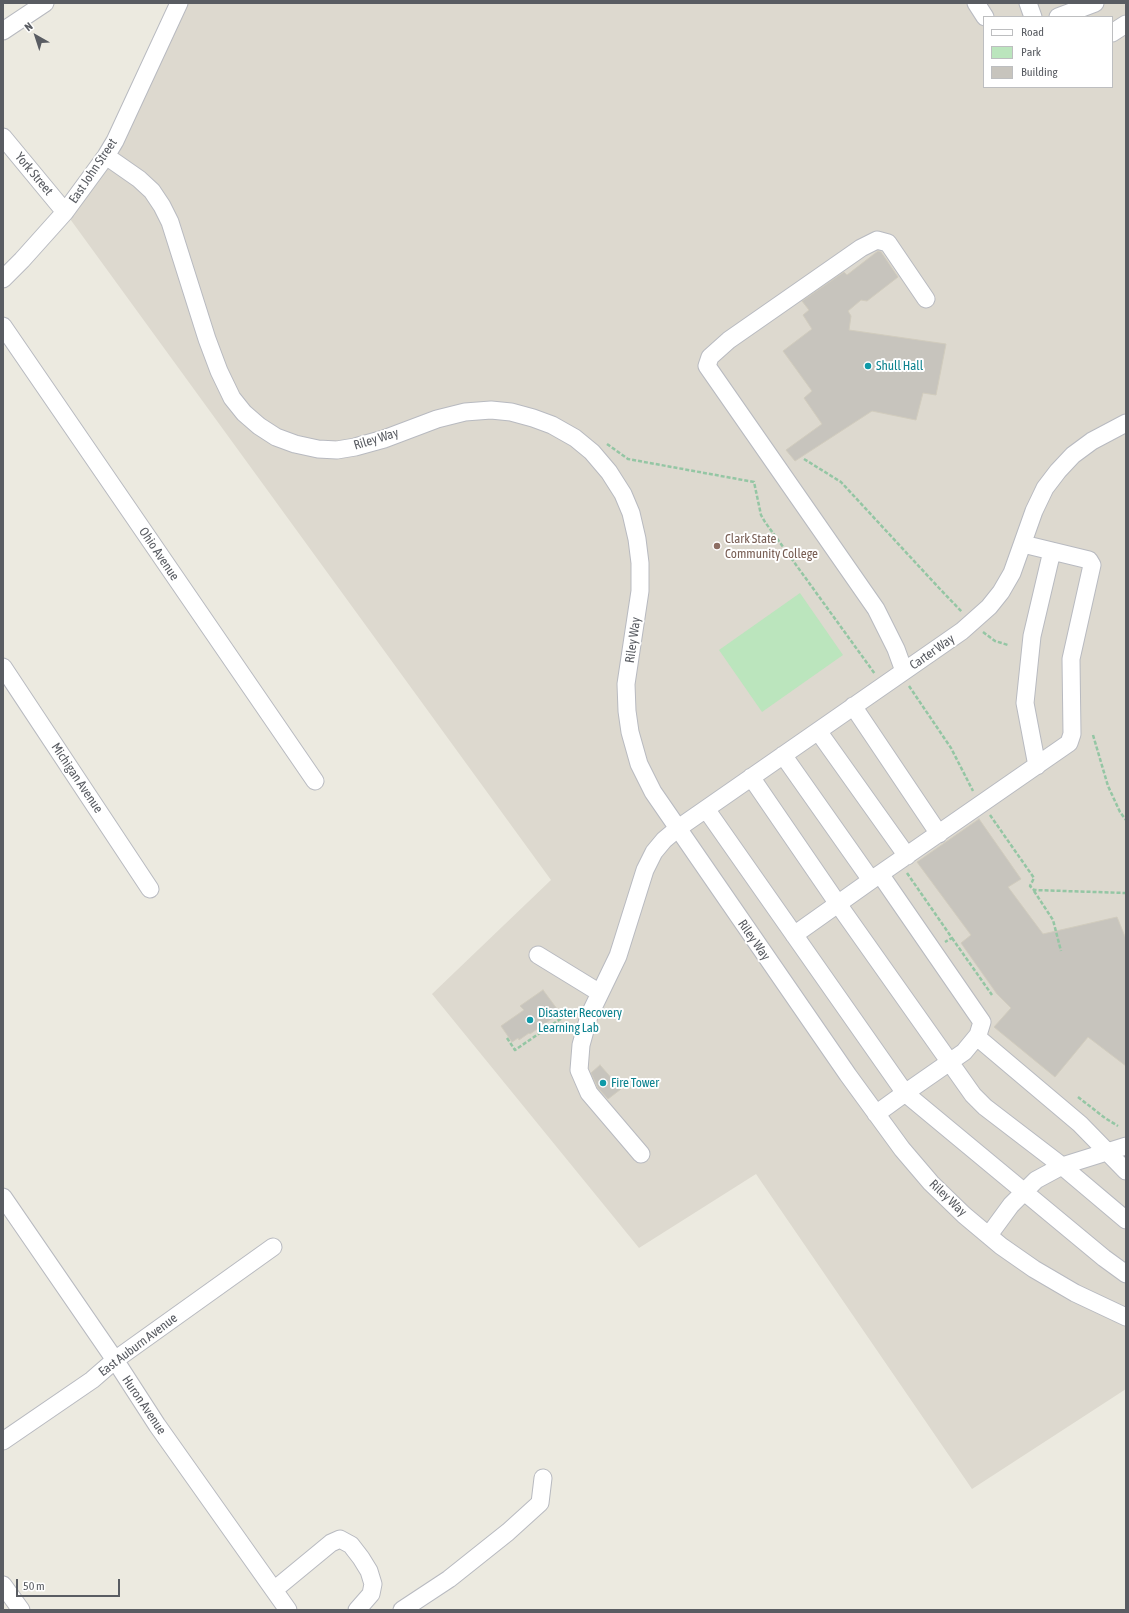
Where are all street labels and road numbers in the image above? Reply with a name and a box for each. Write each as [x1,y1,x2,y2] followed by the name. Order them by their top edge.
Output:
[66,136,120,206] street label: East John Street
[12,149,56,199] street label: York Street
[352,425,400,453] street label: Riley Way
[136,524,182,584] street label: Ohio Avenue
[622,616,644,664] street label: Riley Way
[907,631,957,673] street label: Carter Way
[48,740,106,816] street label: Michigan Avenue
[734,917,774,963] street label: Riley Way
[926,1176,970,1220] street label: Riley Way
[95,1310,181,1380] street label: East Auburn Avenue
[119,1373,169,1437] street label: Huron Avenue

